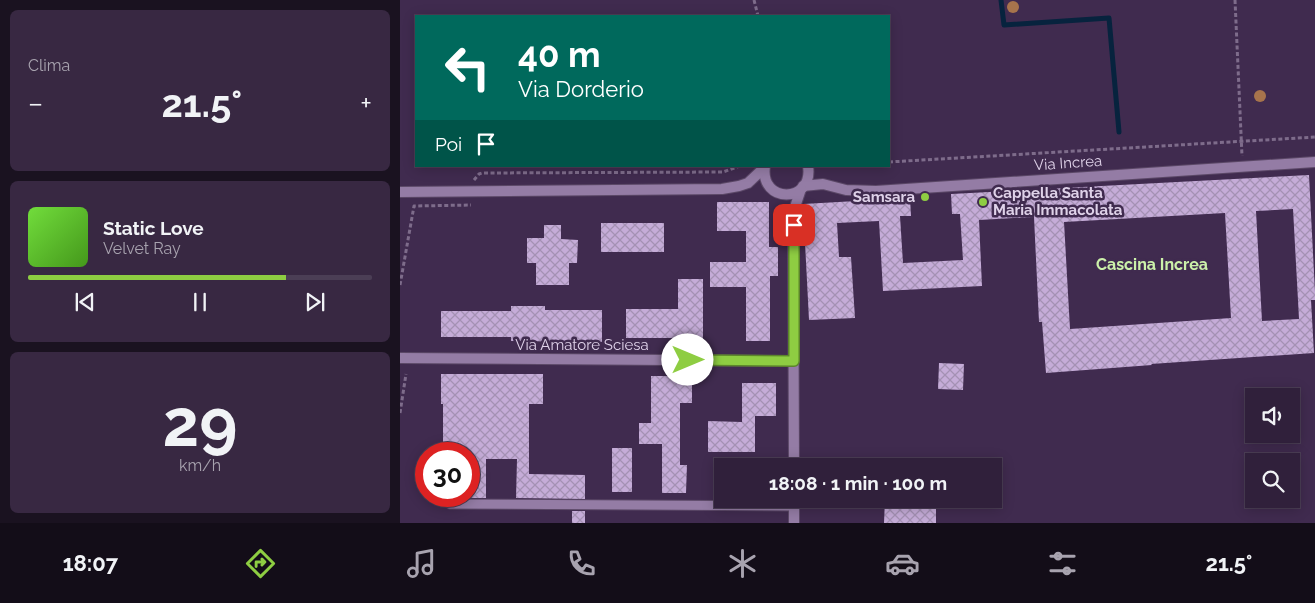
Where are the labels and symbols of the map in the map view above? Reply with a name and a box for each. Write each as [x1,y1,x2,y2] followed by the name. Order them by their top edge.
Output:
[1033,152,1103,174] street label: Via Increa
[993,184,1123,219] place label: Cappella Santa Maria Immacolata
[853,188,915,206] place label: Samsara
[919,191,931,203] marker: Samsara
[977,196,989,208] marker: Cappella Santa Maria Immacolata
[773,204,815,246] pin
[1096,255,1208,274] district label: Cascina Increa
[661,333,713,385] position arrow
[515,336,649,354] street label: Via Amatore Sciesa
[415,442,480,507] speed limit sign: 30

